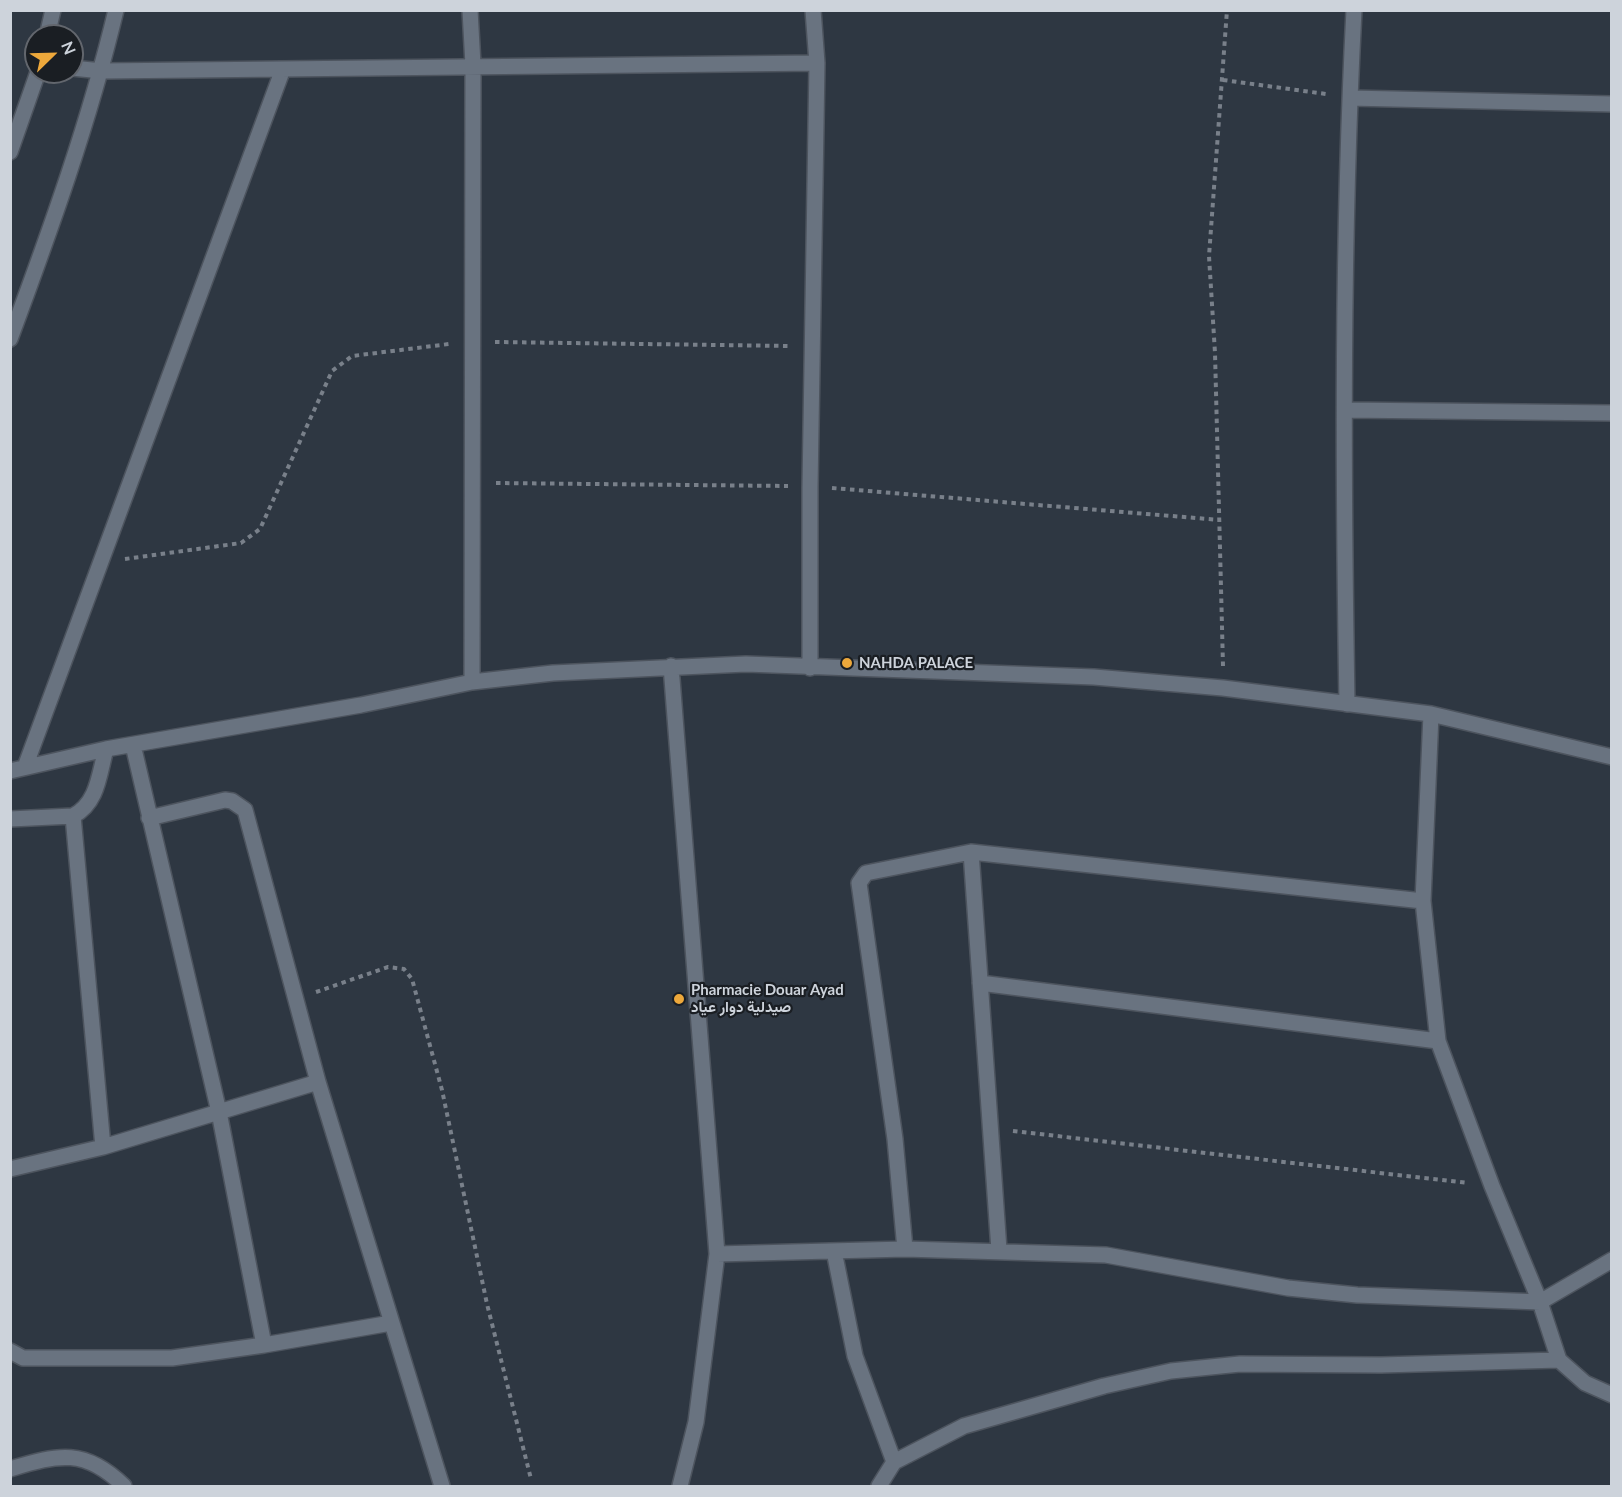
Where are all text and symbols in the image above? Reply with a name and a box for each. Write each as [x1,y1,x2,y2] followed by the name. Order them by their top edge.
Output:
[24,24,84,84] north arrow
[58,38,80,57] text: N
[859,654,973,672] place label: NAHDA PALACE
[840,656,854,670] marker: NAHDA PALACE
[691,981,844,1016] place label: Pharmacie Douar Ayad صيدلية دوار عياد
[672,992,686,1006] marker: Pharmacie Douar Ayad صيدلية دوار عياد

